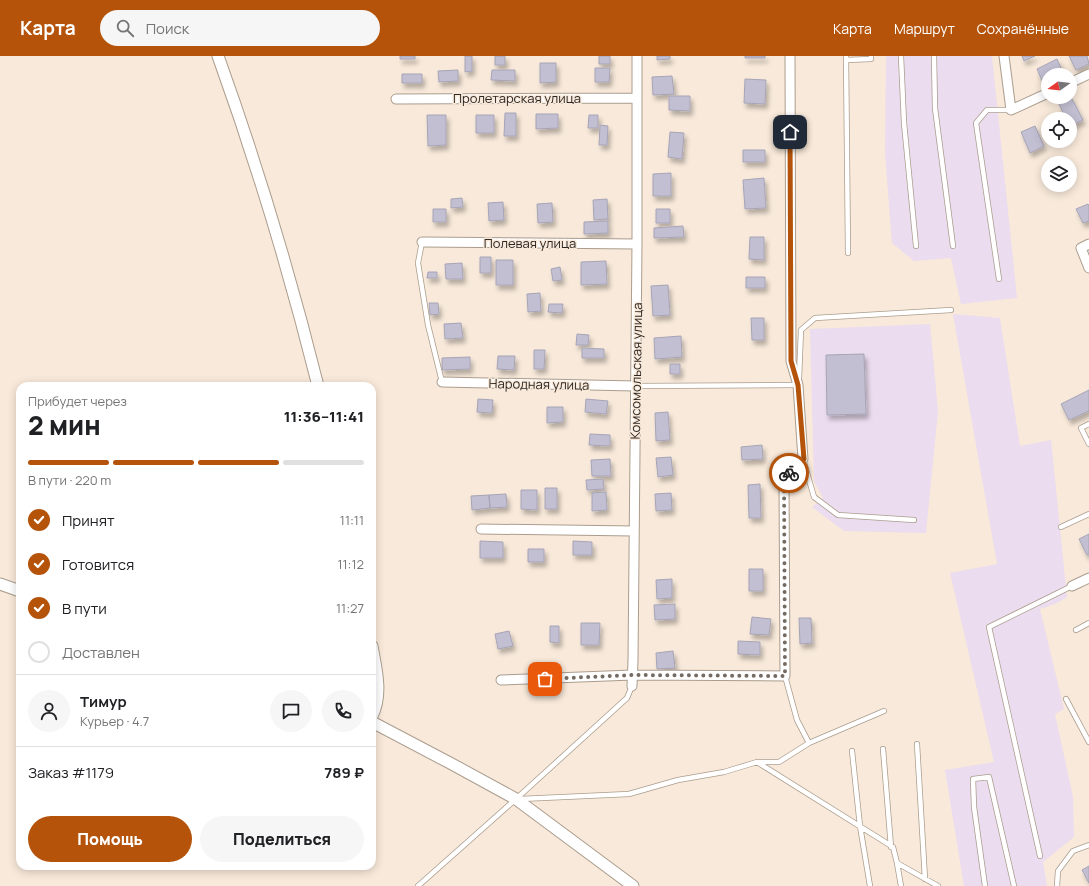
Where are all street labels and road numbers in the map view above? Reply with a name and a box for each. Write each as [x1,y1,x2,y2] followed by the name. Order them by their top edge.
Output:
[453,89,581,107] street label: Пролетарская улица
[484,234,576,252] street label: Полевая улица
[626,302,646,440] street label: Комсомольская улица
[488,374,590,394] street label: Народная улица

